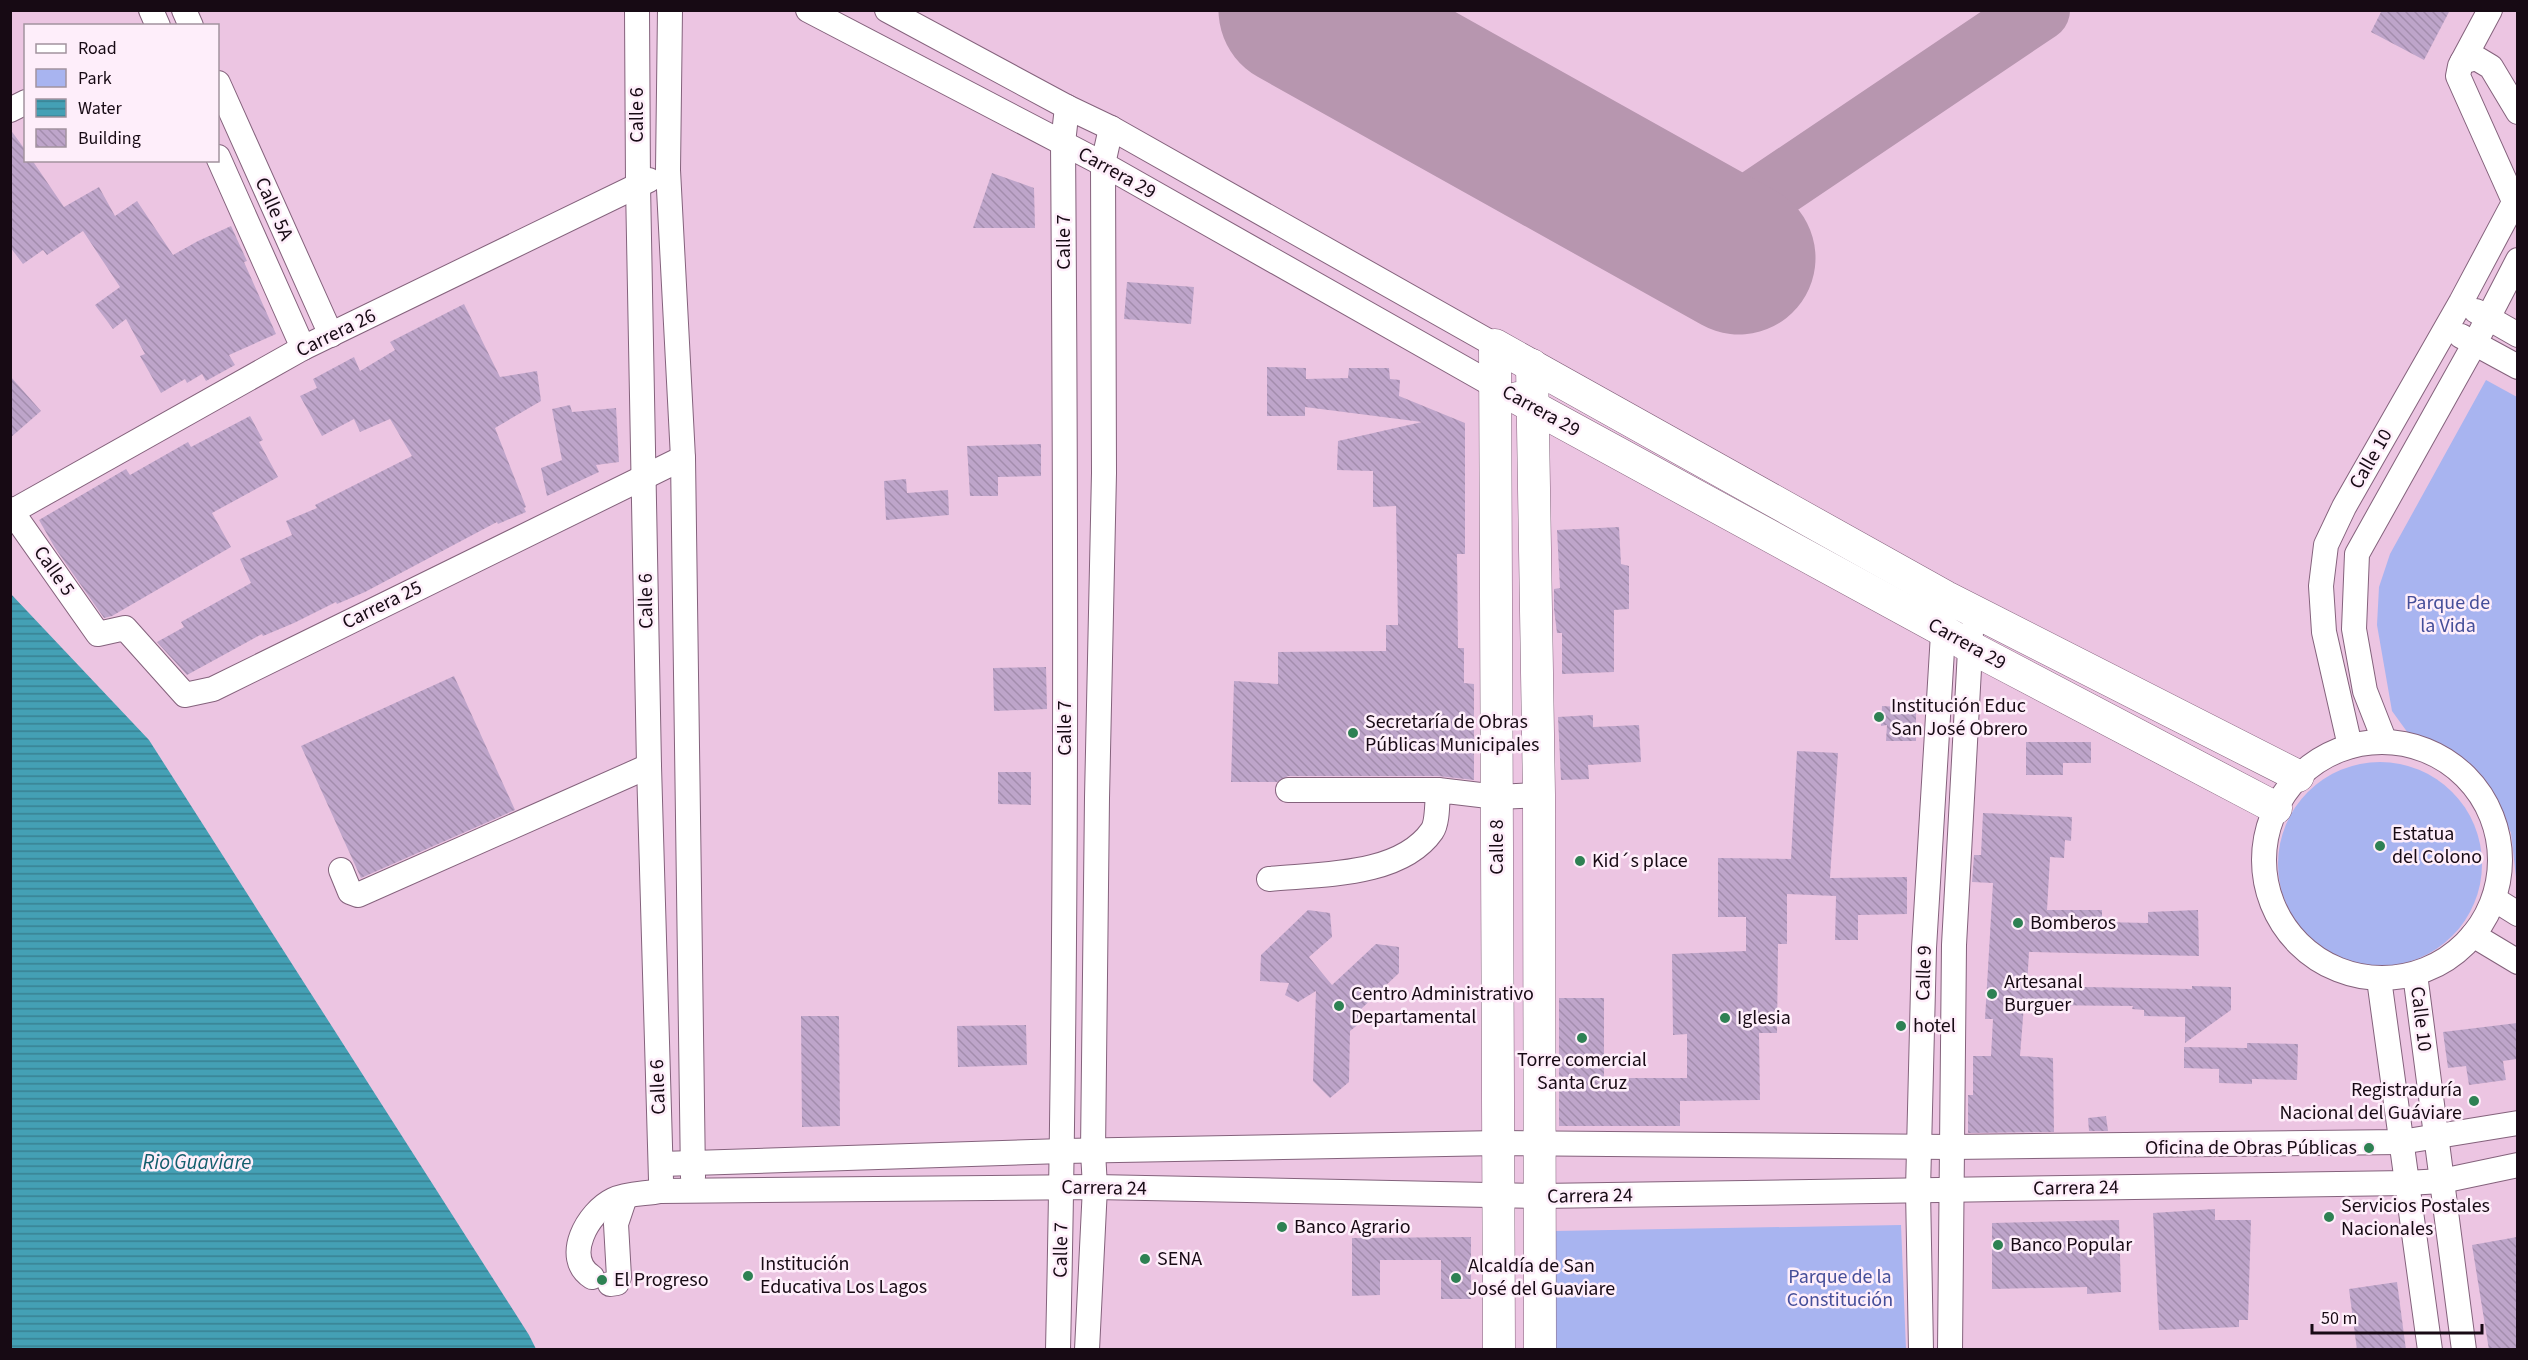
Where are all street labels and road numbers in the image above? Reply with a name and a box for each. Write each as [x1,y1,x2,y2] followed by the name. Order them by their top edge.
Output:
[623,87,651,143] street label: Calle 6
[1073,140,1161,206] street label: Carrera 29
[248,173,300,245] street label: Calle 5A
[1050,214,1078,270] street label: Calle 7
[291,302,381,364] street label: Carrera 26
[1497,378,1585,444] street label: Carrera 29
[2343,424,2400,494] street label: Calle 10
[27,540,81,602] street label: Calle 5
[632,573,660,629] street label: Calle 6
[337,574,427,636] street label: Carrera 25
[1923,611,2011,677] street label: Carrera 29
[1051,700,1079,756] street label: Calle 7
[1483,819,1511,875] street label: Calle 8
[1909,945,1939,1001] street label: Calle 9
[2403,985,2439,1053] street label: Calle 10
[643,1059,673,1115] street label: Calle 6
[1061,1173,1147,1203] street label: Carrera 24
[2033,1173,2119,1203] street label: Carrera 24
[1547,1181,1633,1211] street label: Carrera 24
[1047,1222,1075,1278] street label: Calle 7

